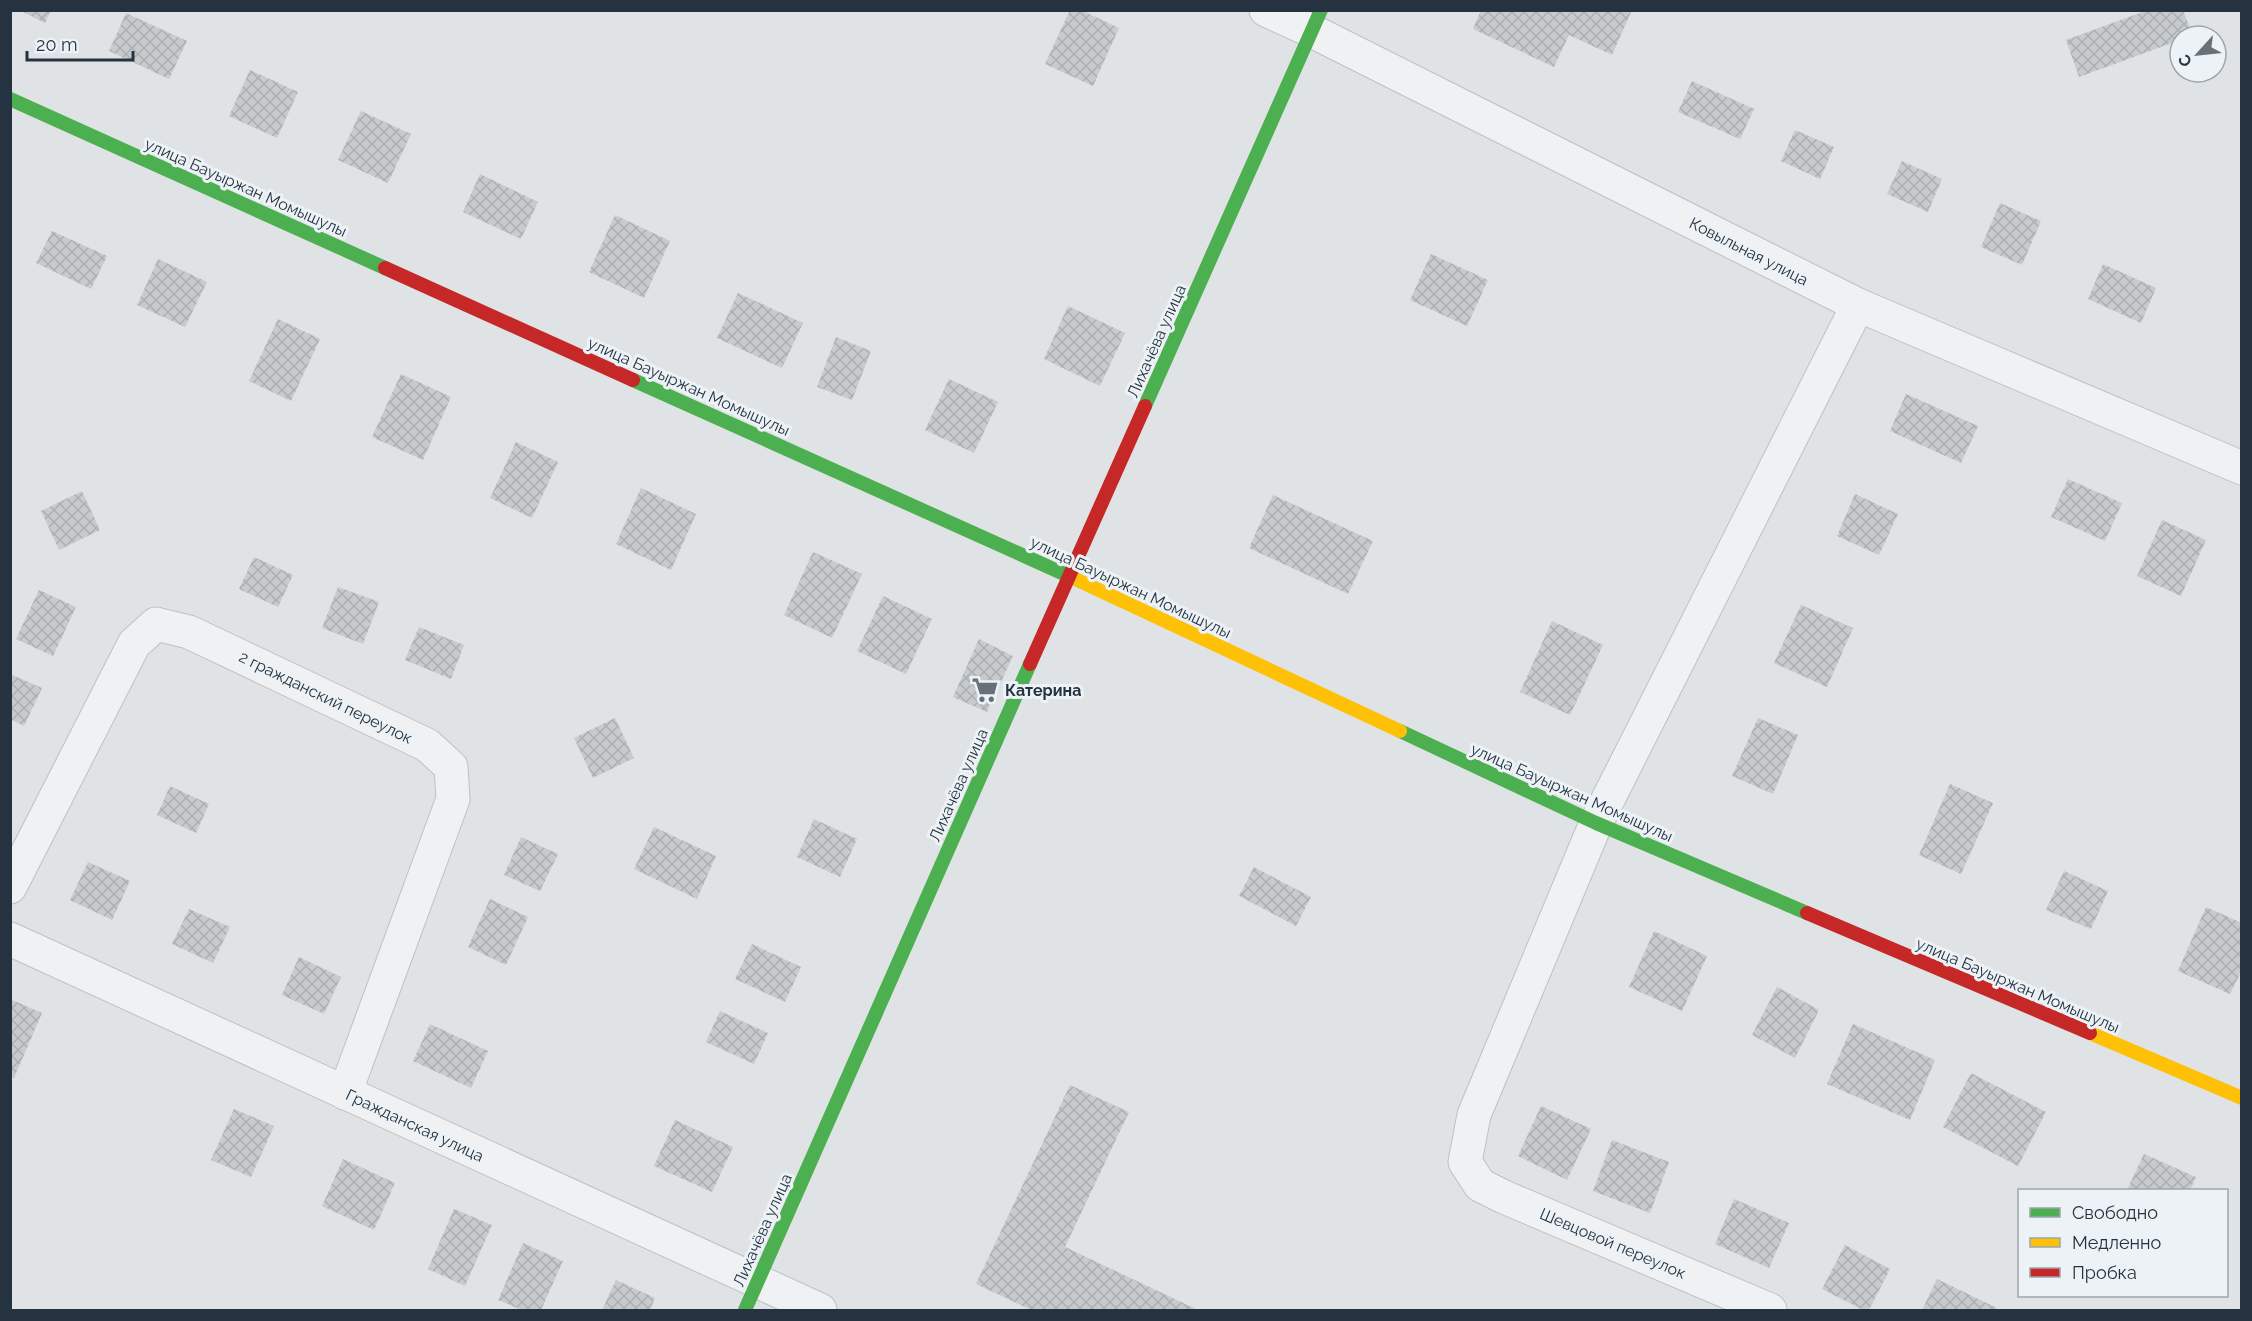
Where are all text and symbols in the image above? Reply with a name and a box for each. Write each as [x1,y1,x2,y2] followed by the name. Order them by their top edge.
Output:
[27,24,134,62] scale bar
[2168,24,2228,84] north arrow
[36,34,78,55] text: 20 m
[2174,51,2196,70] text: С
[142,134,350,241] street label: улица Бауыржан Момышулы
[1686,213,1811,290] street label: Ковыльная улица
[1123,282,1190,401] street label: Лихачёва улица
[585,333,793,440] street label: улица Бауыржан Момышулы
[1027,533,1234,642] street label: улица Бауыржан Момышулы
[236,647,416,748] street label: 2 гражданский переулок
[970,675,1000,705] supermarket icon: Катерина
[1005,681,1081,700] place label: Катерина
[925,726,992,845] street label: Лихачёва улица
[1468,739,1676,846] street label: улица Бауыржан Момышулы
[1913,934,2122,1037] street label: улица Бауыржан Момышулы
[343,1085,487,1166] street label: Гражданская улица
[729,1171,796,1290] street label: Лихачёва улица
[2018,1189,2228,1297] legend
[2072,1202,2158,1223] text: Свободно
[1537,1204,1689,1283] street label: Шевцовой переулок
[2072,1232,2161,1253] text: Медленно
[2072,1262,2137,1283] text: Пробка

